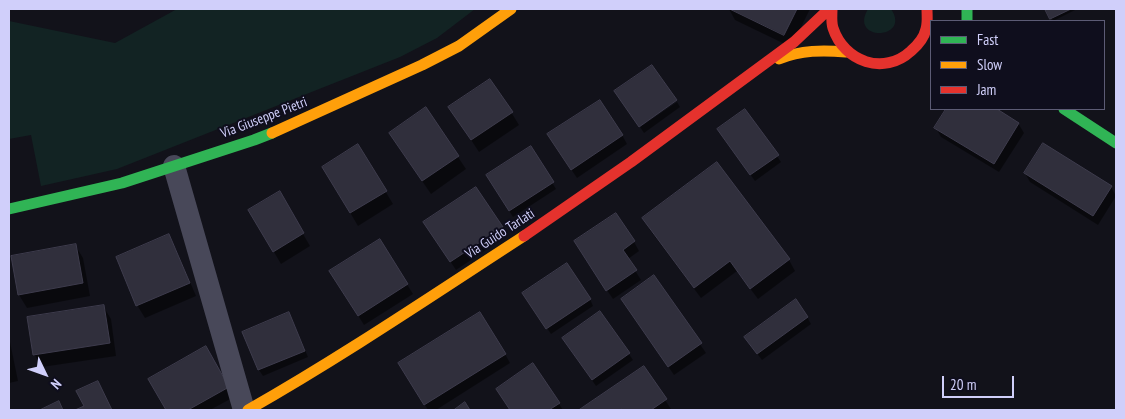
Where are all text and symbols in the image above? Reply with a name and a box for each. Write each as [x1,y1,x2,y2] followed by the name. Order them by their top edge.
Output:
[930,20,1105,110] legend
[977,30,998,49] text: Fast
[977,55,1002,74] text: Slow
[977,80,996,99] text: Jam
[218,94,310,142] street label: Via Giuseppe Pietri
[462,205,538,263] street label: Via Guido Tarlati
[20,349,70,399] north arrow
[945,366,1018,398] scale bar
[47,375,65,393] text: N
[950,375,976,394] text: 20 m

